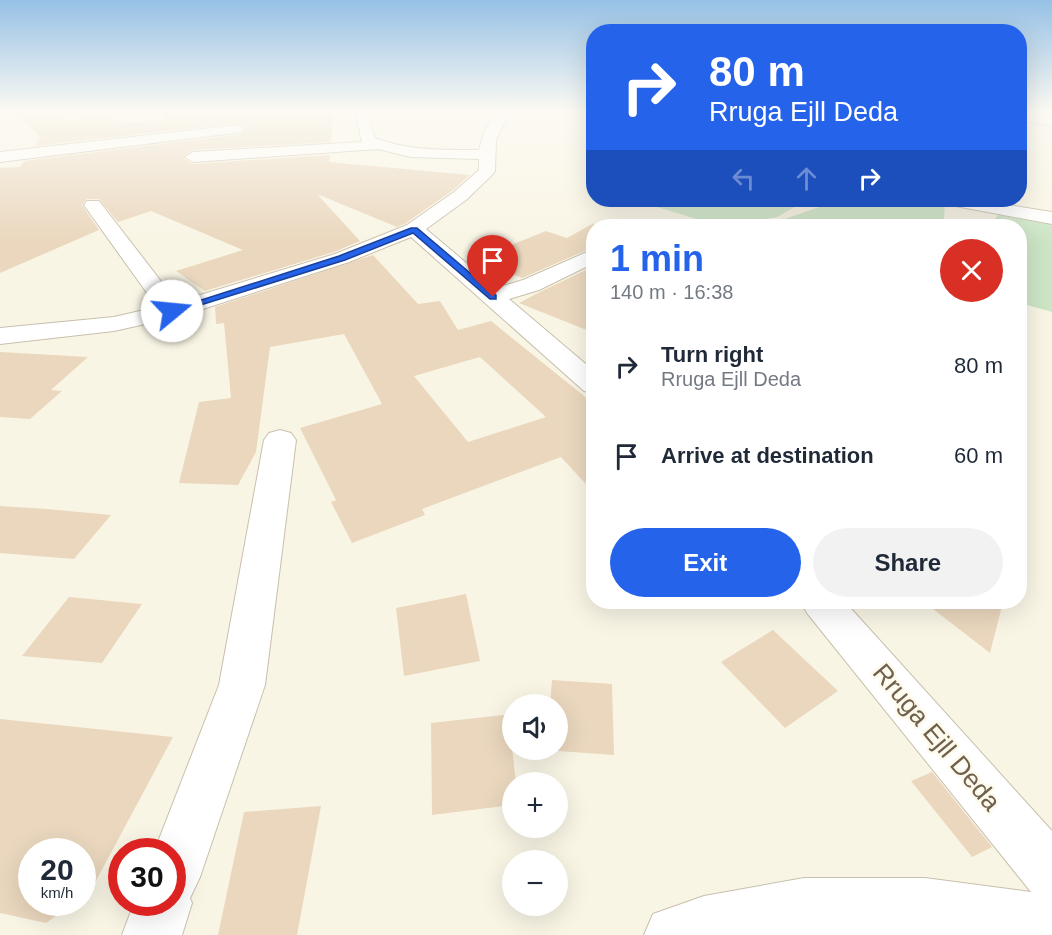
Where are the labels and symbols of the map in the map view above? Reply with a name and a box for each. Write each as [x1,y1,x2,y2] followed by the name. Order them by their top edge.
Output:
[467,235,518,297] pin
[140,279,204,343] position arrow
[867,658,1007,817] street label: Rruga Ejll Deda
[108,838,186,916] speed limit sign: 30

